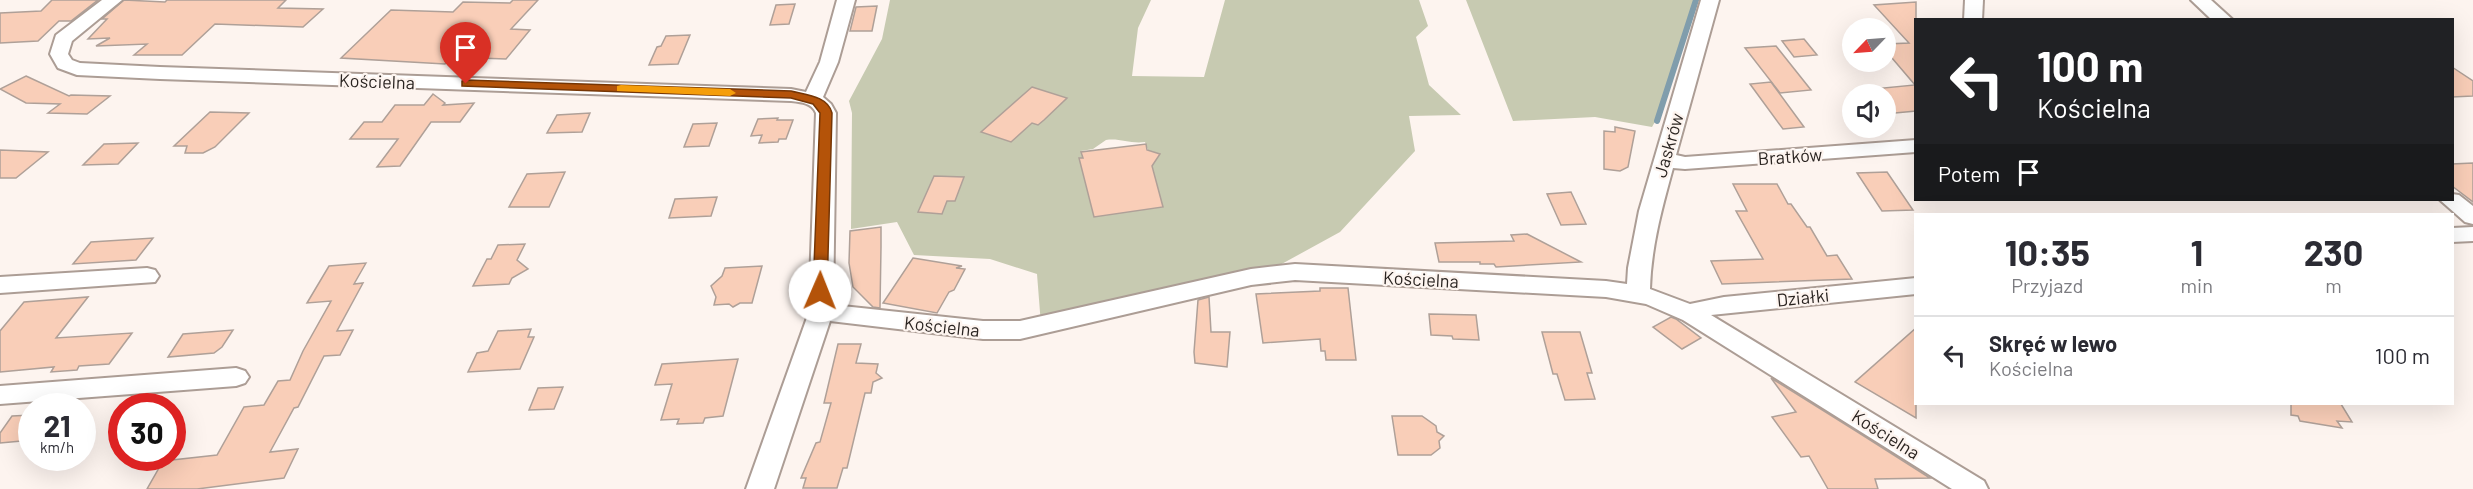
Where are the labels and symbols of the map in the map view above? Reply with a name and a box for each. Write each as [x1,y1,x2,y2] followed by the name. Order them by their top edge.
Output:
[1842,18,1896,72] north arrow
[440,22,491,84] pin
[339,69,415,93] street label: Kościelna
[1648,110,1688,180] street label: Jaskrów
[1757,143,1823,169] street label: Bratków
[788,259,852,323] position arrow
[1383,266,1459,292] street label: Kościelna
[1776,283,1830,311] street label: Działki
[903,311,981,341] street label: Kościelna
[108,393,186,471] speed limit sign: 30
[1848,405,1924,463] street label: Kościelna

